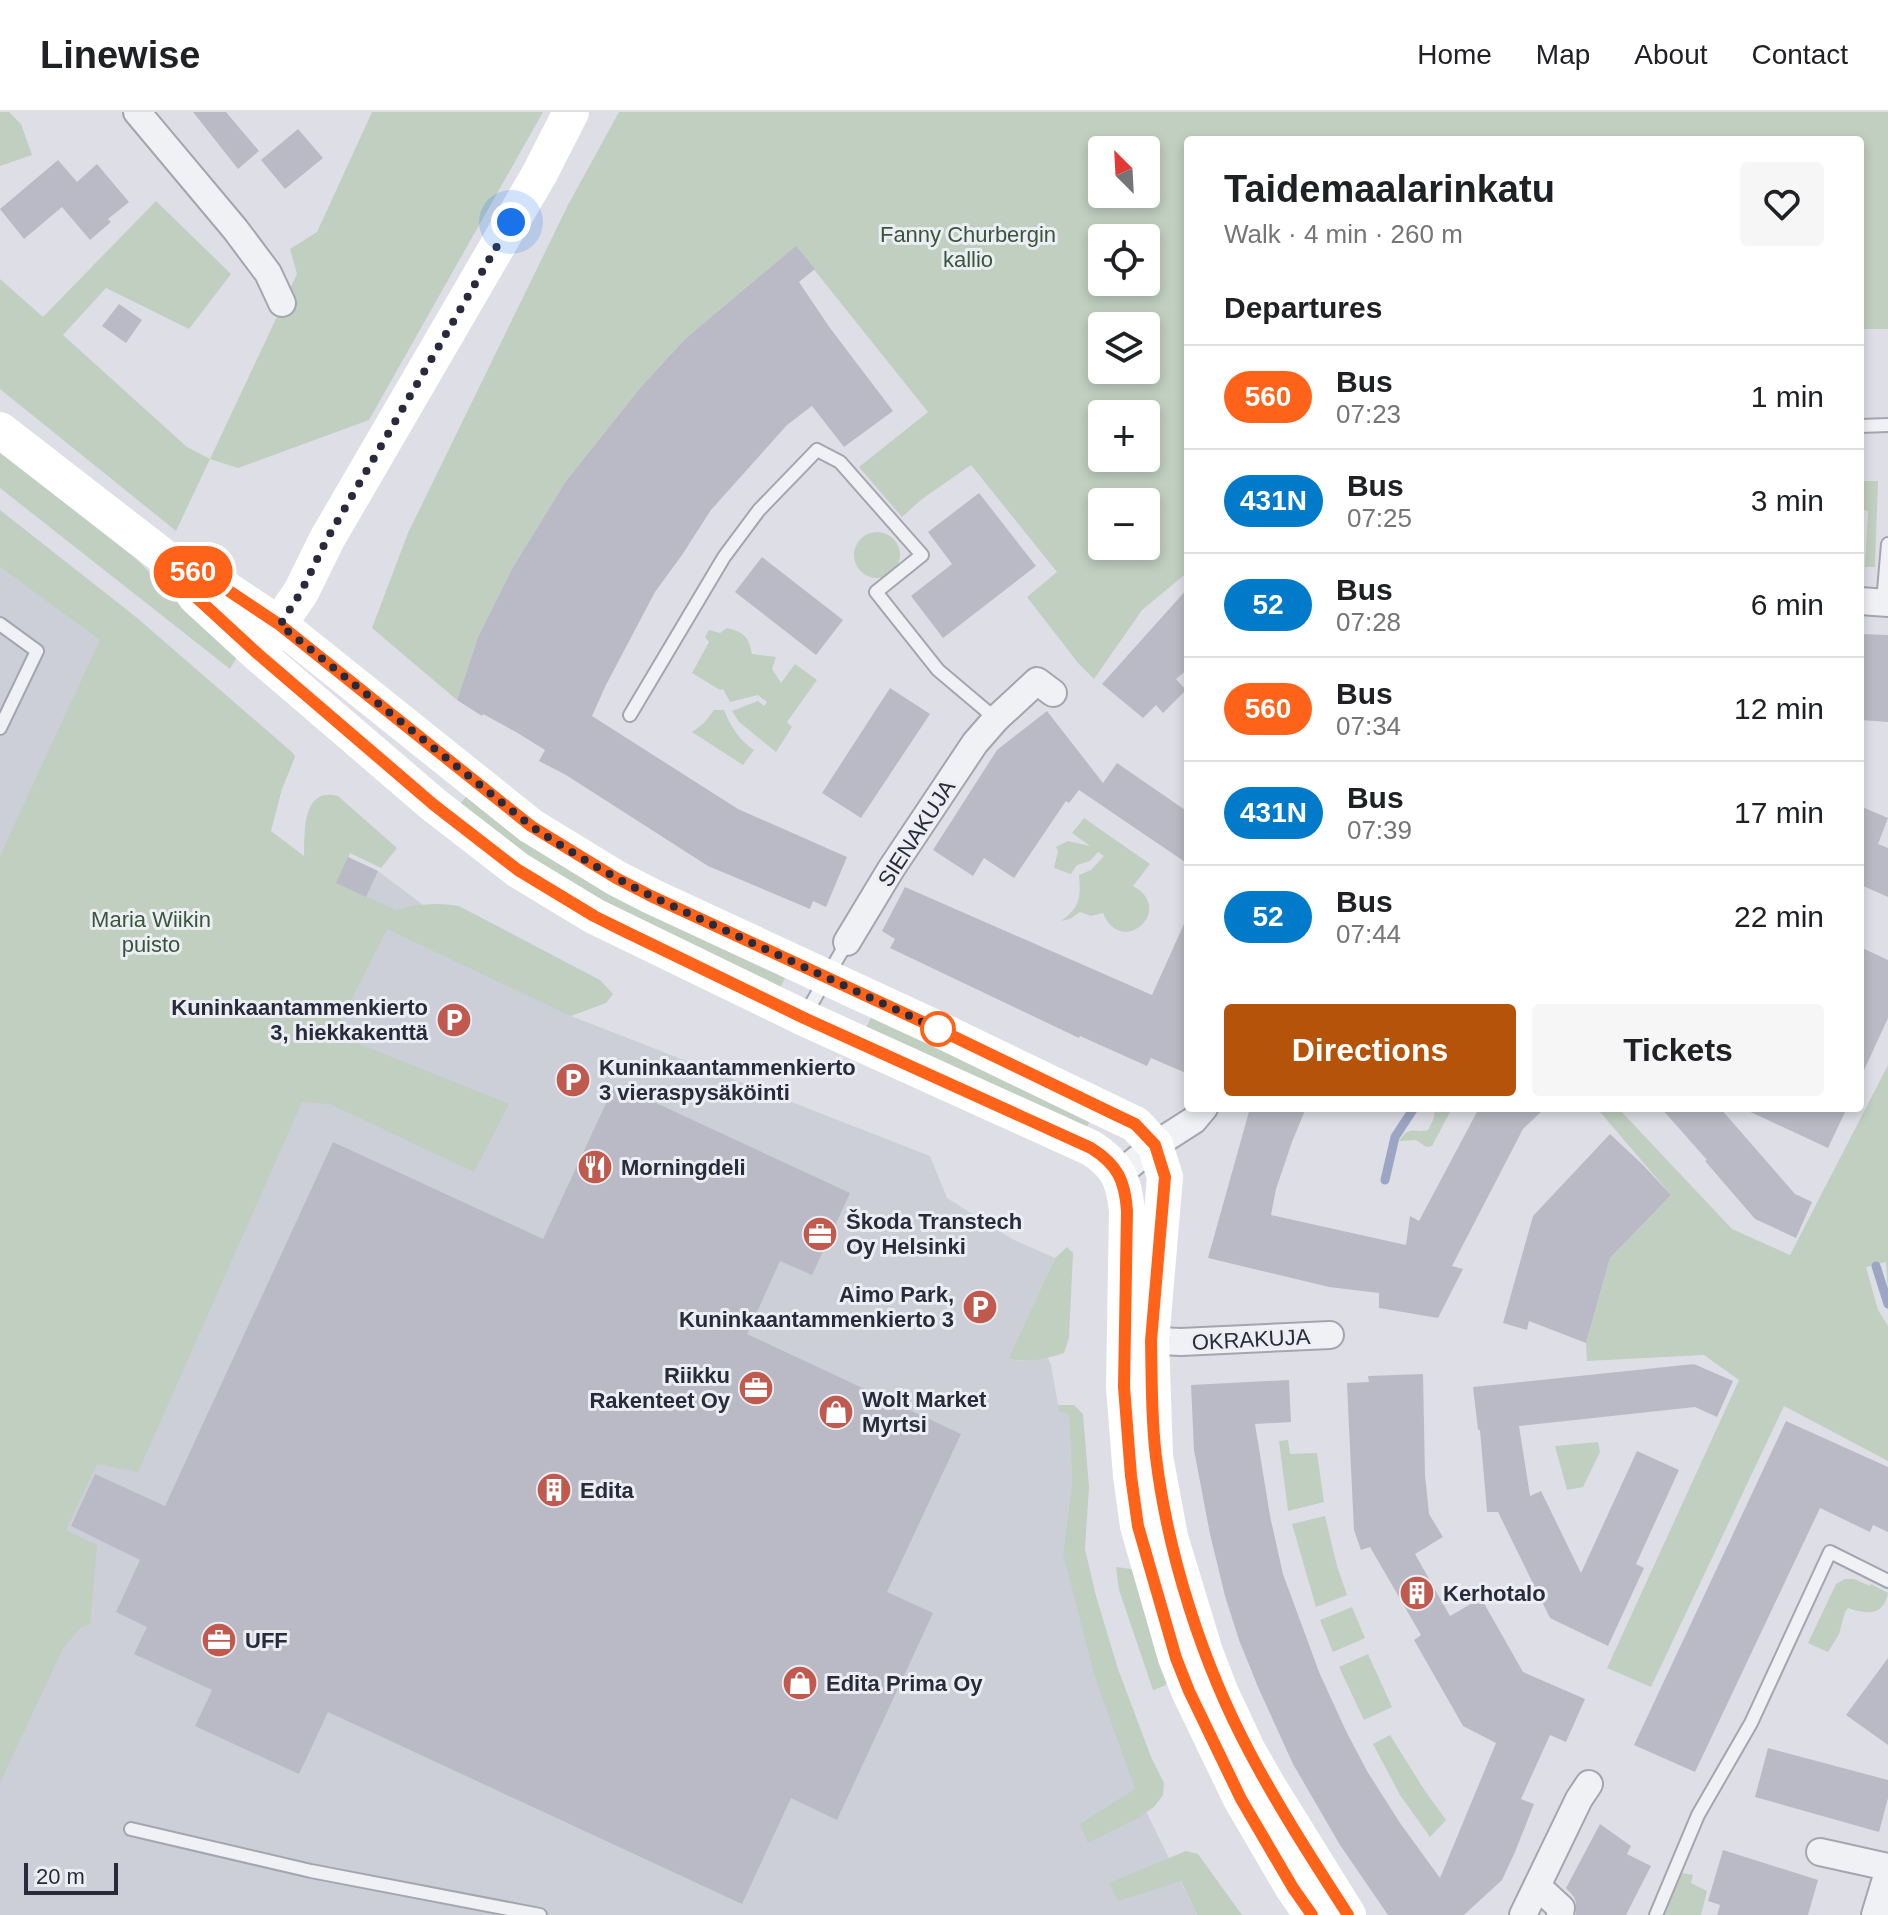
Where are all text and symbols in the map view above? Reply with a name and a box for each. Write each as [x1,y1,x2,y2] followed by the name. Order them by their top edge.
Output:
[40,34,201,76] text: Linewise
[1417,39,1492,70] text: Home
[1536,39,1590,70] text: Map
[1634,39,1708,70] text: About
[1752,39,1848,70] text: Contact
[1088,136,1160,208] north arrow
[1088,136,1160,560] map controls
[1740,162,1824,246] button: heart
[1224,168,1555,210] text: Taidemaalarinkatu
[491,202,531,242] your location
[1224,219,1463,249] text: Walk · 4 min · 260 m
[880,222,1056,272] park label: Fanny Churbergin kallio
[1088,224,1160,296] button: locate
[1224,291,1382,324] text: Departures
[1088,312,1160,384] button: layers
[1336,365,1393,398] text: Bus
[1751,380,1824,413] text: 1 min
[1245,381,1291,412] text: 560
[1336,399,1401,429] text: 07:23
[1088,400,1160,472] button: +
[1347,469,1404,502] text: Bus
[1751,484,1824,517] text: 3 min
[1240,485,1307,516] text: 431N
[1088,488,1160,560] button: −
[1347,503,1412,533] text: 07:25
[147,546,239,598] line badge: 560
[170,556,216,587] text: 560
[1336,573,1393,606] text: Bus
[1751,588,1824,621] text: 6 min
[1252,589,1284,620] text: 52
[1336,607,1401,637] text: 07:28
[1336,677,1393,710] text: Bus
[1734,692,1824,725] text: 12 min
[1245,693,1291,724] text: 560
[1336,711,1401,741] text: 07:34
[873,775,960,891] street label: SIENAKUJA
[1347,781,1404,814] text: Bus
[1734,796,1824,829] text: 17 min
[1240,797,1307,828] text: 431N
[1347,815,1412,845] text: 07:39
[1336,885,1393,918] text: Bus
[1734,900,1824,933] text: 22 min
[1252,901,1284,932] text: 52
[91,907,211,957] park label: Maria Wiikin puisto
[1336,919,1401,949] text: 07:44
[171,995,429,1045] place label: Kuninkaantammenkierto 3, hiekkakenttä
[435,1001,473,1039] parking icon: Kuninkaantammenkierto 3, hiekkakenttä
[1224,1004,1516,1096] button: Directions
[1532,1004,1824,1096] button: Tickets
[921,1012,955,1046] unlabelled marker
[599,1055,856,1105] place label: Kuninkaantammenkierto 3 vieraspysäköinti
[554,1061,592,1099] parking icon: Kuninkaantammenkierto 3 vieraspysäköinti
[576,1148,614,1186] restaurant icon: Morningdeli
[621,1155,746,1180] place label: Morningdeli
[846,1209,1022,1259] place label: Škoda Transtech Oy Helsinki
[801,1215,839,1253] office icon: Škoda Transtech Oy Helsinki
[679,1282,954,1332] place label: Aimo Park, Kuninkaantammenkierto 3
[961,1288,999,1326] parking icon: Aimo Park, Kuninkaantammenkierto 3
[1191,1324,1311,1355] street label: OKRAKUJA
[589,1363,731,1413] place label: Riikku Rakenteet Oy
[737,1369,775,1407] office icon: Riikku Rakenteet Oy
[862,1387,987,1437] place label: Wolt Market Myrtsi
[817,1393,855,1431] shop icon: Wolt Market Myrtsi
[535,1471,573,1509] building icon: Edita
[580,1478,635,1503] place label: Edita
[1398,1574,1436,1612] building icon: Kerhotalo
[1443,1581,1546,1606] place label: Kerhotalo
[200,1621,238,1659] office icon: UFF
[245,1628,288,1653] place label: UFF
[781,1664,819,1702] shop icon: Edita Prima Oy
[826,1671,983,1696] place label: Edita Prima Oy
[24,1859,118,1895] scale bar
[36,1864,85,1889] text: 20 m

